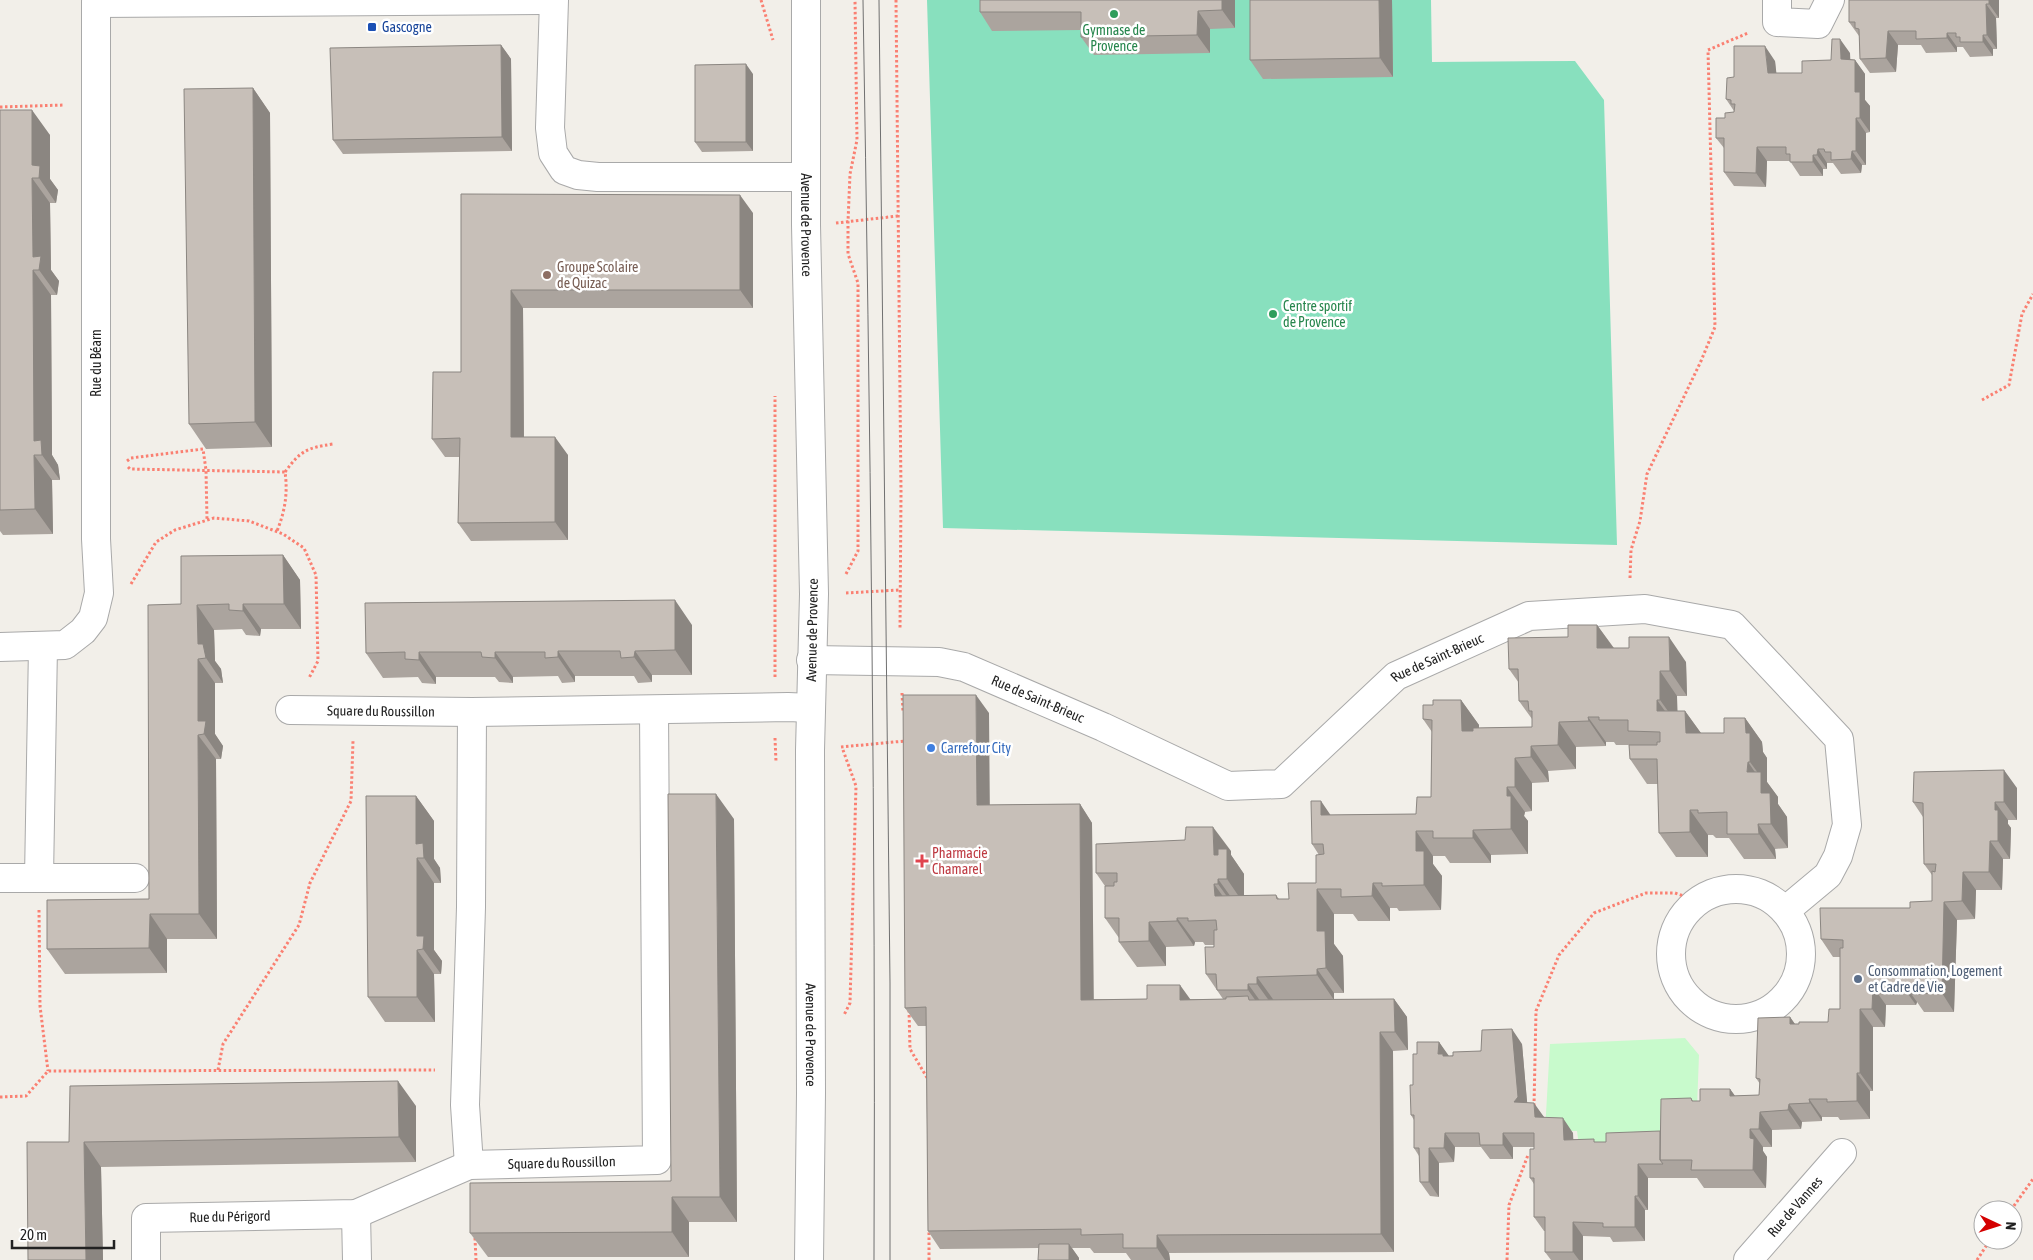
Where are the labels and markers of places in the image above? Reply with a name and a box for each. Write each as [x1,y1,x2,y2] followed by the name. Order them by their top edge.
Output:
[1108,8,1120,20] marker: Gymnase de Provence
[382,19,432,35] place label: Gascogne
[366,21,378,33] marker: Gascogne
[1083,22,1145,54] place label: Gymnase de Provence
[557,259,638,291] place label: Groupe Scolaire de Quizac
[541,269,553,281] marker: Groupe Scolaire de Quizac
[1283,298,1352,330] place label: Centre sportif de Provence
[1267,308,1279,320] marker: Centre sportif de Provence
[941,740,1011,756] place label: Carrefour City
[925,742,937,754] marker: Carrefour City
[932,845,988,877] place label: Pharmacie Chamarel
[916,855,928,867] marker: Pharmacie Chamarel
[1868,963,2002,995] place label: Consommation, Logement et Cadre de Vie
[1852,973,1864,985] marker: Consommation, Logement et Cadre de Vie

